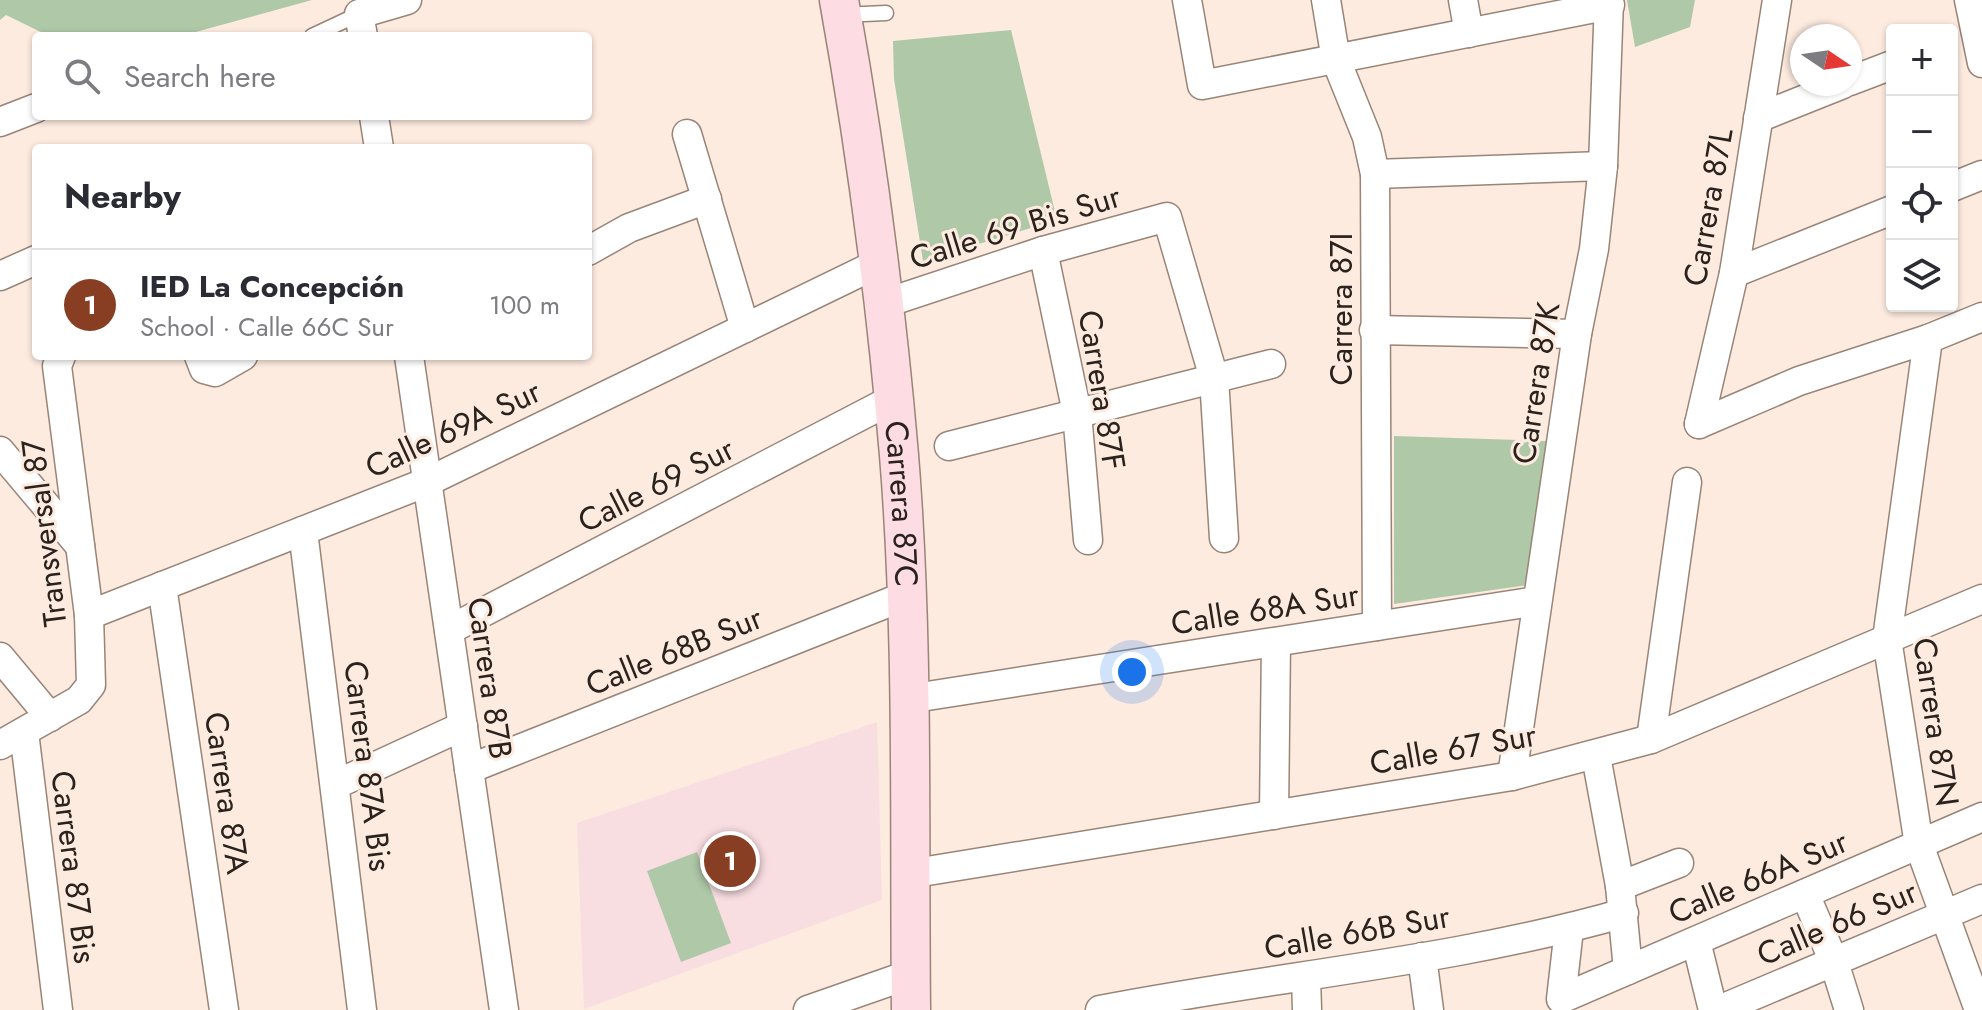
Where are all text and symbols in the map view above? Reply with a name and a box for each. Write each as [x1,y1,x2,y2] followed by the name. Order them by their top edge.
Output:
[1790,24,1862,96] north arrow
[1886,24,1958,312] map controls
[1886,24,1958,96] button: +
[32,32,592,120] search box
[60,54,104,98] icon: search
[124,55,276,98] text: Search here
[1886,96,1958,168] button: −
[1672,124,1745,290] street label: Carrera 87L
[1886,168,1958,240] button: locate
[64,172,181,221] text: Nearby
[904,173,1126,281] street label: Calle 69 Bis Sur
[1318,233,1364,385] street label: Carrera 87I
[1886,240,1958,312] button: layers
[140,265,404,308] text: IED La Concepción
[83,286,97,324] text: 1
[489,286,560,324] text: 100 m
[1501,299,1571,467] street label: Carrera 87K
[1067,307,1137,473] street label: Carrera 87F
[140,308,394,346] text: School · Calle 66C Sur
[358,368,548,490] street label: Calle 69A Sur
[873,419,930,588] street label: Carrera 87C
[570,426,742,544] street label: Calle 69 Sur
[10,437,78,629] street label: Transversal 87
[1168,571,1362,647] street label: Calle 68A Sur
[456,594,524,762] street label: Carrera 87B
[579,595,769,707] street label: Calle 68B Sur
[1901,635,1971,809] street label: Carrera 87N
[1112,652,1152,692] your location
[332,658,404,874] street label: Carrera 87A Bis
[193,709,261,877] street label: Carrera 87A
[1366,712,1540,786] street label: Calle 67 Sur
[39,768,109,966] street label: Carrera 87 Bis
[1661,819,1855,935] street label: Calle 66A Sur
[704,831,756,891] pin: 1
[1750,869,1924,977] street label: Calle 66 Sur
[1261,893,1453,971] street label: Calle 66B Sur

